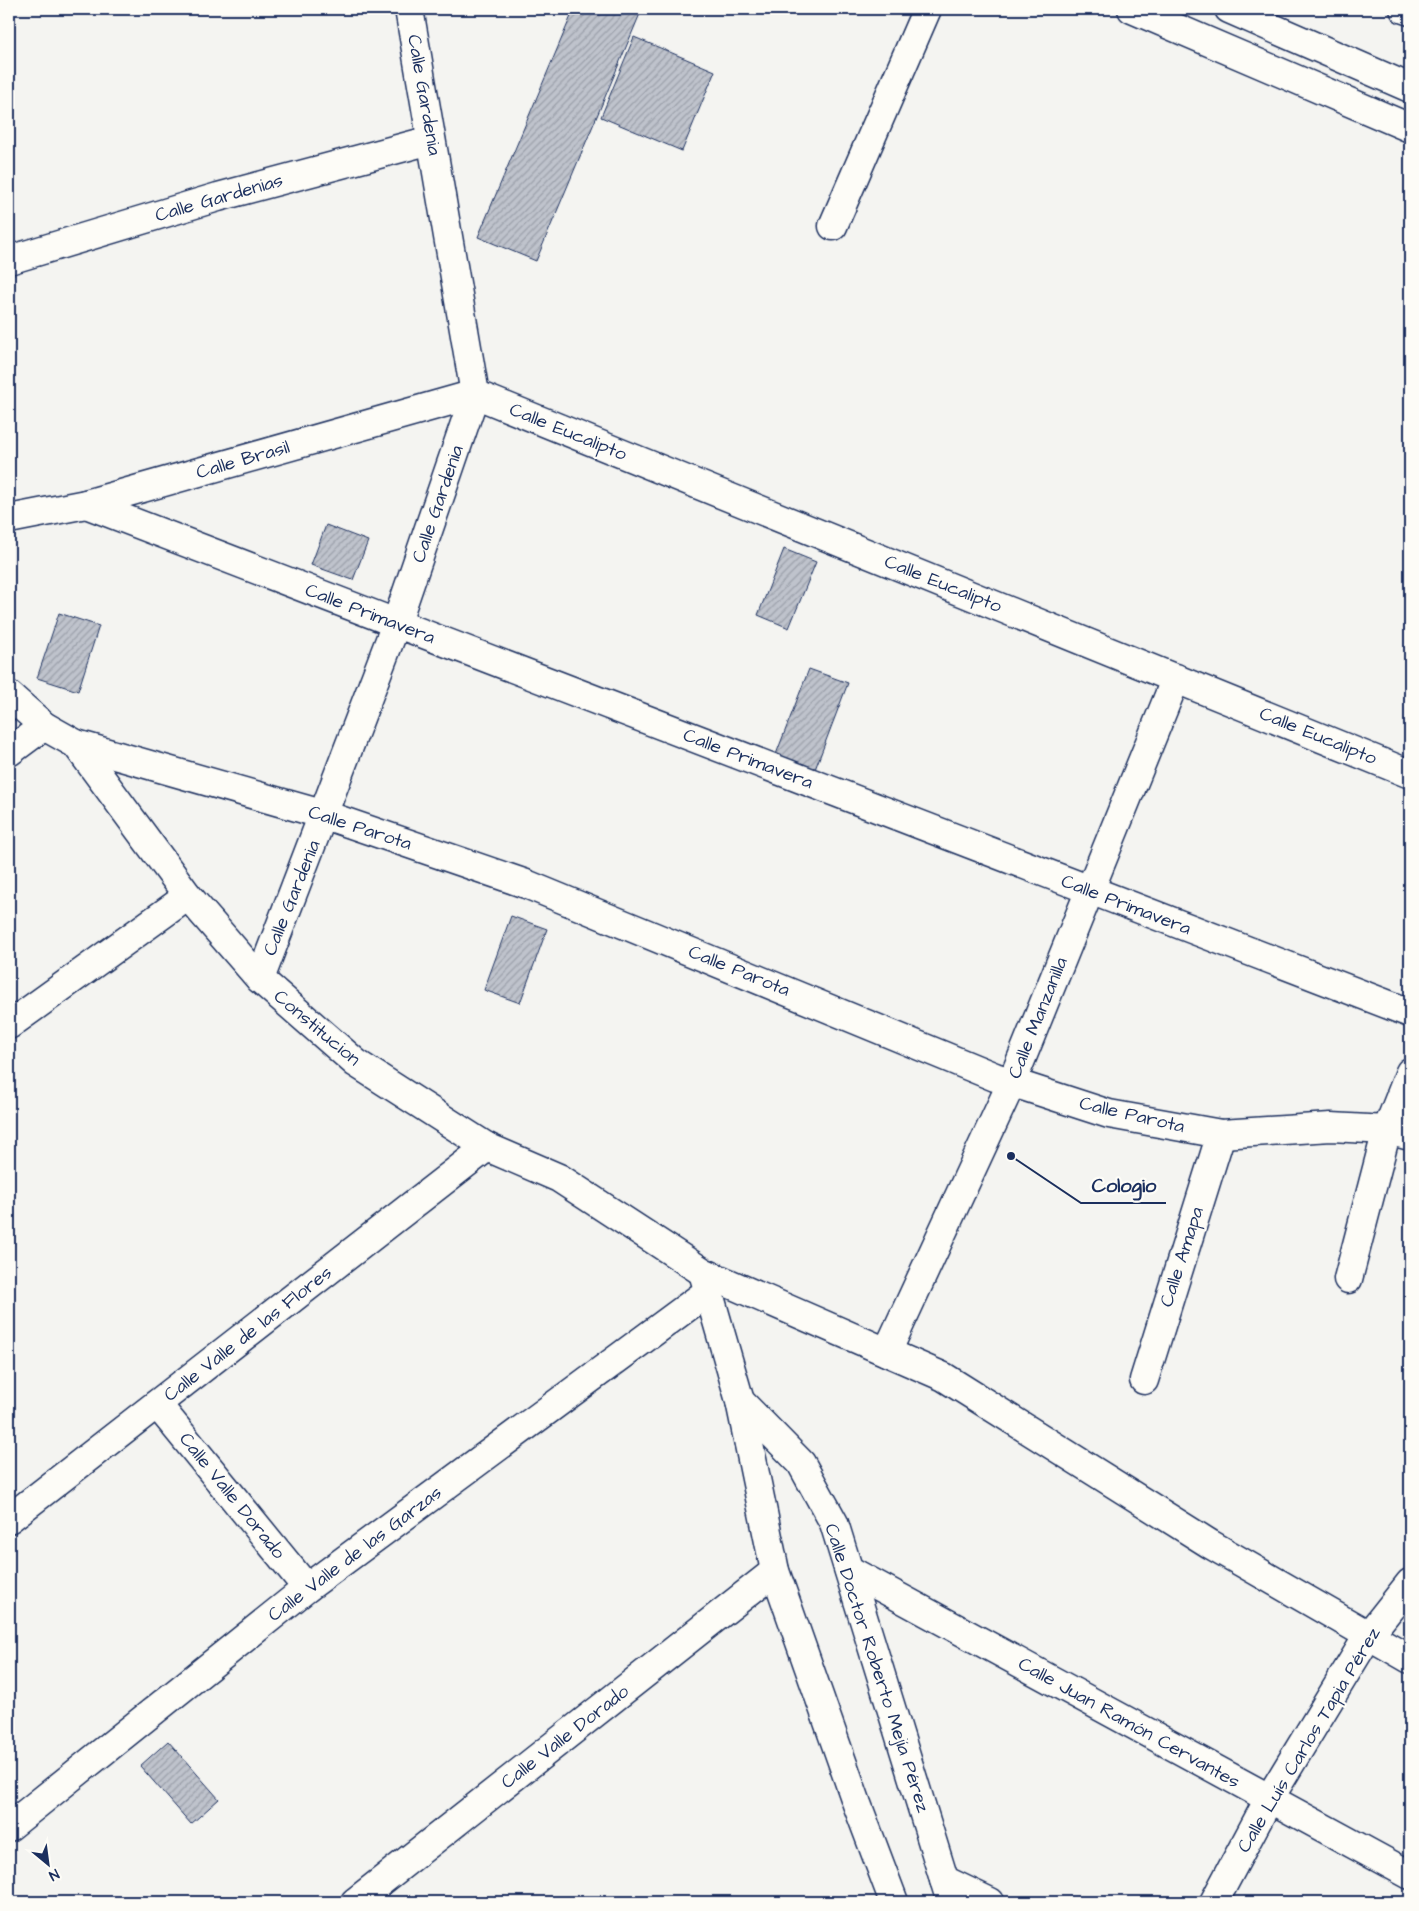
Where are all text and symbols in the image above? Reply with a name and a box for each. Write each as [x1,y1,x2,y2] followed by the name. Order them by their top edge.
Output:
[400,32,448,158] street label: Calle Gardenia
[152,167,286,229] street label: Calle Gardenias
[505,396,631,468] street label: Calle Eucalipto
[193,434,293,486] street label: Calle Brasil
[405,441,471,566] street label: Calle Gardenia
[880,548,1006,620] street label: Calle Eucalipto
[301,577,439,651] street label: Calle Primavera
[1255,700,1381,772] street label: Calle Eucalipto
[679,722,817,796] street label: Calle Primavera
[305,799,415,858] street label: Calle Parota
[257,836,328,960] street label: Calle Gardenia
[1057,868,1195,942] street label: Calle Primavera
[684,938,794,1004] street label: Calle Parota
[1001,953,1075,1083] street label: Calle Manzanilla
[268,984,366,1072] street label: Constitucion
[1077,1090,1188,1140] street label: Calle Parota
[1081,1168,1166,1203] callout: Cologio
[1092,1172,1157,1201] text: Cologio
[1153,1203,1211,1311] street label: Calle Amapa
[158,1260,338,1408] street label: Calle Valle de las Flores
[172,1427,292,1565] street label: Calle Valle Dorado
[262,1479,448,1629] street label: Calle Valle de las Garzas
[817,1520,937,1816] street label: Calle Doctor Roberto Mejía Pérez
[1231,1622,1388,1858] street label: Calle Luís Carlos Tapia Pérez
[1013,1651,1245,1795] street label: Calle Juan Ramón Cervantes
[495,1678,635,1796] street label: Calle Valle Dorado
[22,1838,72,1888] north arrow
[45,1864,63,1885] text: N

